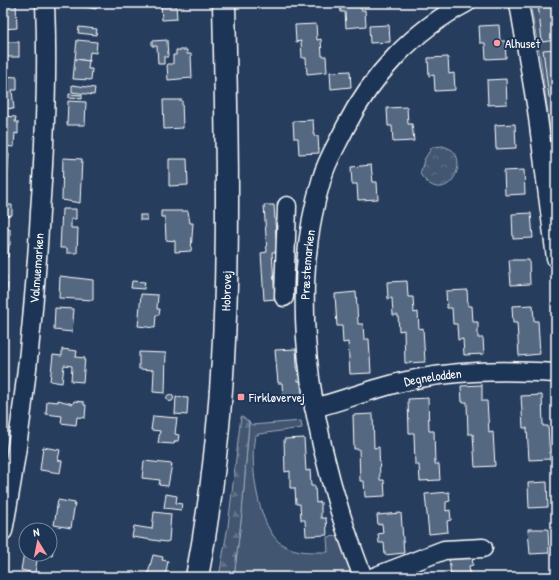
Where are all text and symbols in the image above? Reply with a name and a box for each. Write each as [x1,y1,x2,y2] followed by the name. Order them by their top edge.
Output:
[505,34,541,52] place label: Alhuset
[492,38,502,48] marker: Alhuset
[296,228,319,300] street label: Præstemarken
[25,232,48,304] street label: Valmuemarken
[216,270,235,311] street label: Hobrovej
[402,364,462,390] street label: Degnelodden
[248,388,305,406] place label: Firkløvervej
[236,392,246,402] marker: Firkløvervej
[18,522,58,562] north arrow
[32,525,41,540] text: N

